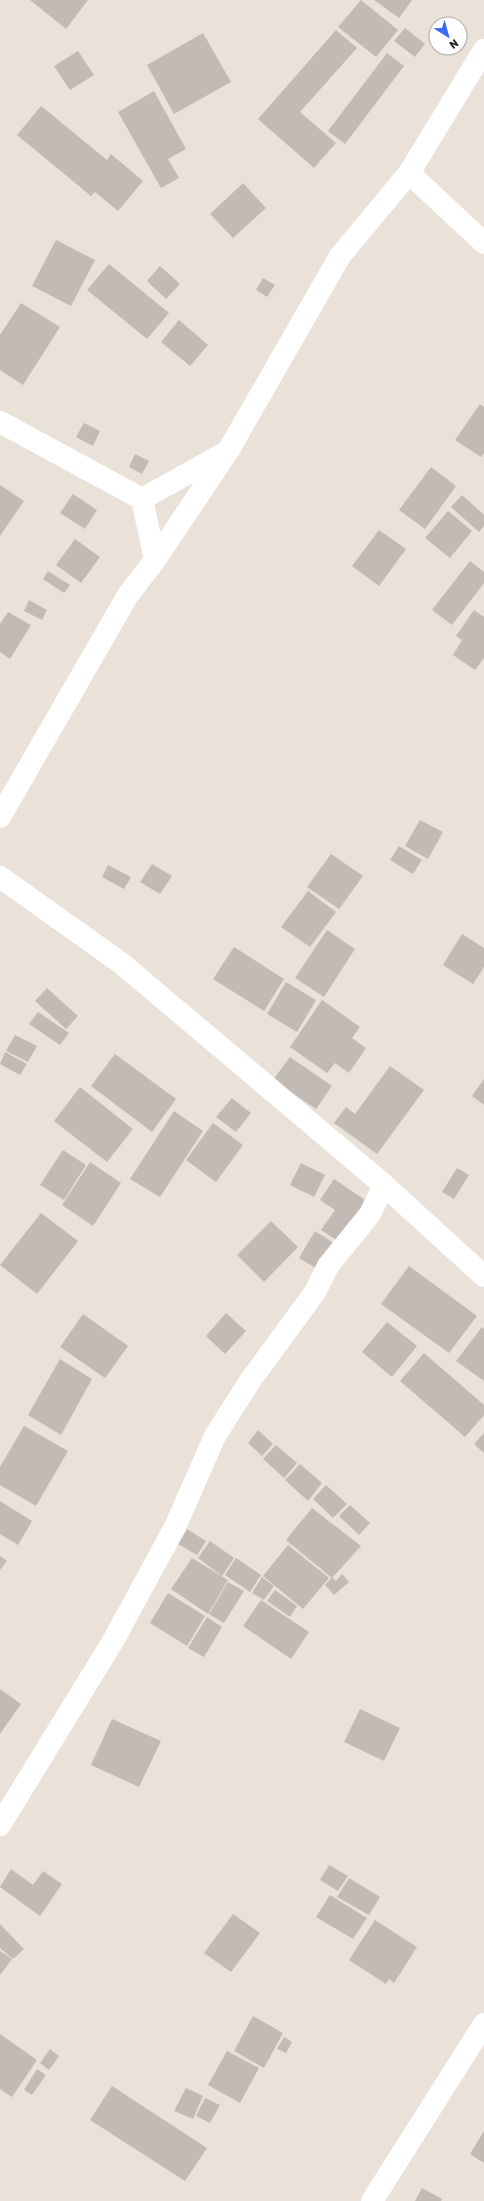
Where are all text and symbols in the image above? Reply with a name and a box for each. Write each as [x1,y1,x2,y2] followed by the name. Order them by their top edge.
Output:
[428,16,468,56] north arrow
[447,36,461,51] text: N

